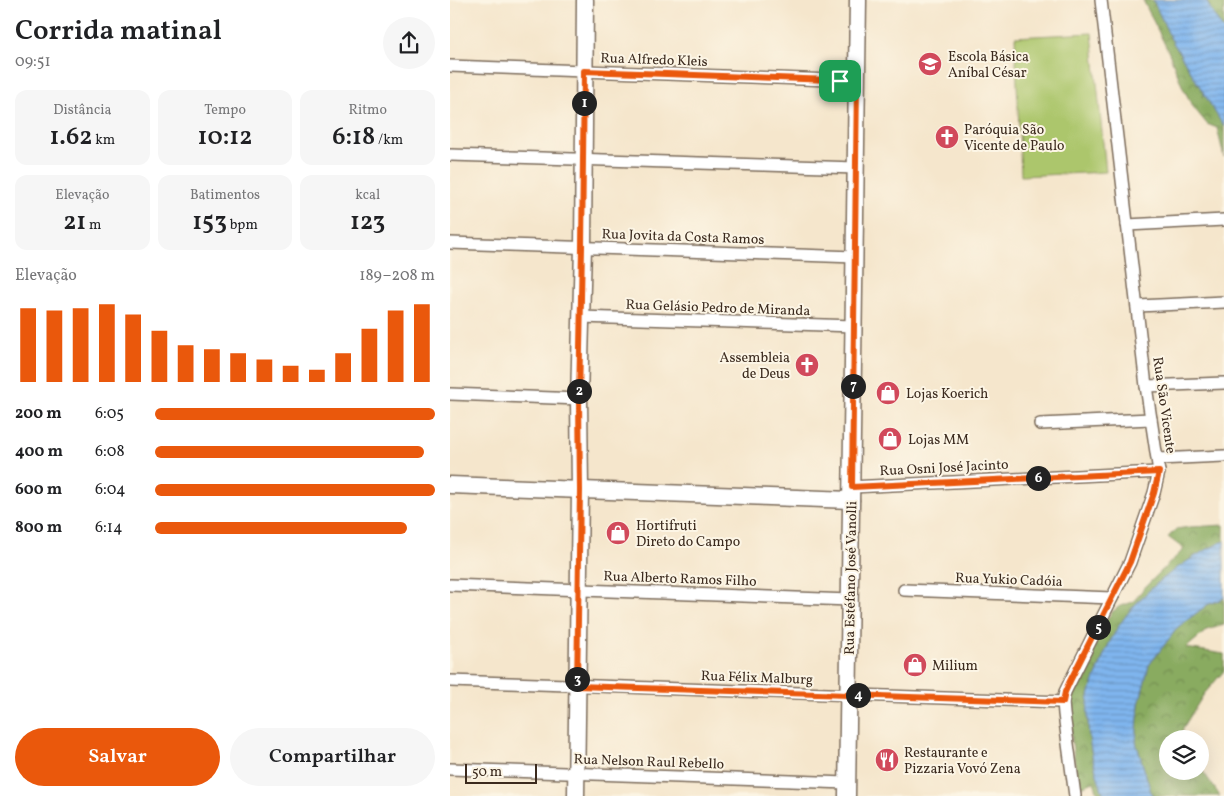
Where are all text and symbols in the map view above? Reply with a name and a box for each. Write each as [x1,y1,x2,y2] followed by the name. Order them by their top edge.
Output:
[15,12,222,51] text: Corrida matinal
[383,17,435,69] button: share
[948,48,1029,83] place label: Escola Básica Aníbal César
[600,49,708,72] street label: Rua Alfredo Kleis
[15,51,51,73] text: 09:51
[917,51,943,77] school or university icon: Escola Básica Aníbal César
[819,60,861,102] pin
[826,67,854,95] icon: arrive
[572,90,596,116] pin: 1
[582,94,587,113] text: 1
[53,101,111,120] text: Distância
[204,101,246,120] text: Tempo
[348,101,387,120] text: Ritmo
[49,120,92,155] text: 1.62
[198,120,252,155] text: 10:12
[332,120,375,155] text: 6:18
[964,121,1065,156] place label: Paróquia São Vicente de Paulo
[934,124,960,150] church icon: Paróquia São Vicente de Paulo
[92,131,115,150] text: km
[375,131,403,150] text: /km
[55,186,109,205] text: Elevação
[190,186,260,205] text: Batimentos
[355,186,380,205] text: kcal
[63,205,86,240] text: 21
[192,205,227,240] text: 153
[350,205,385,240] text: 123
[86,216,101,235] text: m
[227,216,258,235] text: bpm
[601,225,765,250] street label: Rua Jovita da Costa Ramos
[15,265,77,287] text: Elevação
[359,265,435,287] text: 189–208 m
[625,296,811,321] street label: Rua Gelásio Pedro de Miranda
[720,349,790,384] place label: Assembleia de Deus
[794,352,820,378] church icon: Assembleia de Deus
[1147,356,1180,455] street label: Rua São Vicente
[840,374,866,398] pin: 7
[850,377,857,396] text: 7
[566,378,592,404] pin: 2
[875,380,901,406] shop icon: Lojas Koerich
[576,382,583,401] text: 2
[906,385,988,404] place label: Lojas Koerich
[15,403,62,425] text: 200 m
[95,403,124,425] text: 6:05
[877,426,903,452] shop icon: Lojas MM
[908,431,969,450] place label: Lojas MM
[15,441,63,463] text: 400 m
[95,441,125,463] text: 6:08
[879,456,1009,481] street label: Rua Osni José Jacinto
[1026,466,1050,490] pin: 6
[1035,469,1042,488] text: 6
[15,479,62,501] text: 600 m
[95,479,126,501] text: 6:04
[841,501,862,655] street label: Rua Estéfano José Vanolli
[15,517,62,539] text: 800 m
[95,517,123,539] text: 6:14
[636,517,740,552] place label: Hortifruti Direto do Campo
[605,520,631,546] shop icon: Hortifruti Direto do Campo
[603,567,757,592] street label: Rua Alberto Ramos Filho
[955,569,1063,592] street label: Rua Yukio Cadóia
[1086,614,1110,640] pin: 5
[1095,618,1102,637] text: 5
[902,652,928,678] shop icon: Milium
[932,657,978,676] place label: Milium
[564,666,590,692] pin: 3
[701,667,813,690] street label: Rua Félix Malburg
[574,670,581,689] text: 3
[846,682,870,708] pin: 4
[854,686,863,705] text: 4
[15,728,220,786] button: Salvar
[230,728,435,786] button: Compartilhar
[1159,730,1209,780] map controls
[1159,730,1209,780] button: layers
[904,744,1021,779] place label: Restaurante e Pizzaria Vovó Zena
[874,747,900,773] restaurant icon: Restaurante e Pizzaria Vovó Zena
[573,750,724,775] street label: Rua Nelson Raul Rebello
[465,761,538,784] scale bar
[472,763,502,782] text: 50 m

